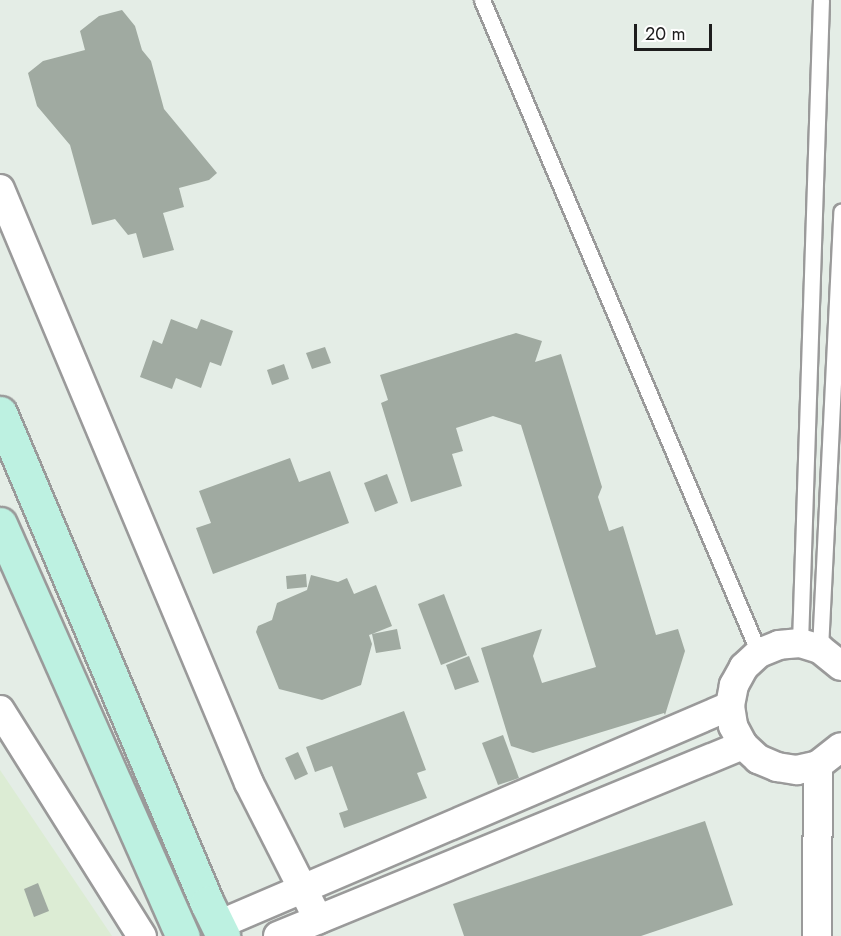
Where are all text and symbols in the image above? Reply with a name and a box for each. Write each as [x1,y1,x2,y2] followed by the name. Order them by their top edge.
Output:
[637,12,715,50] scale bar
[645,21,685,47] text: 20 m

